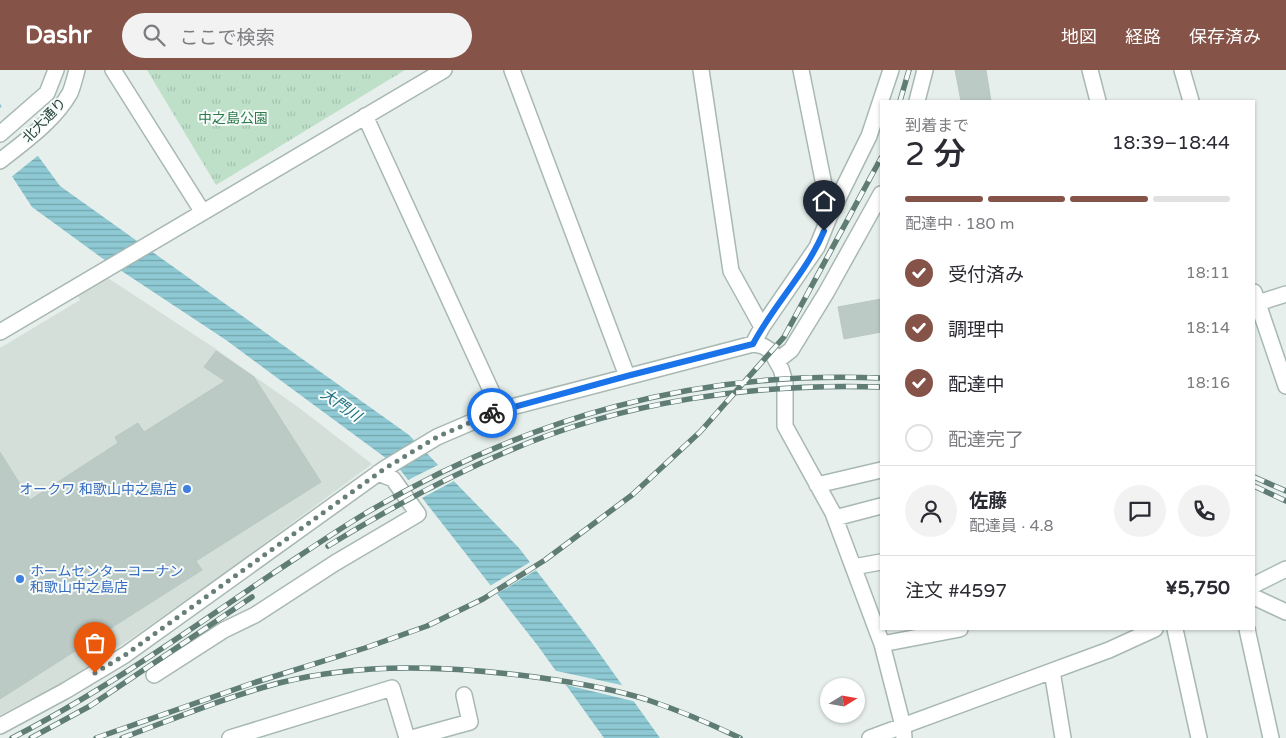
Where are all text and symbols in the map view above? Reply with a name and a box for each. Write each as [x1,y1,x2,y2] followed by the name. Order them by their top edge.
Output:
[122,13,472,58] search box
[25,21,92,50] text: Dashr
[140,21,168,49] icon: search
[1061,26,1097,48] text: 地図
[1125,26,1161,48] text: 経路
[1189,26,1261,48] text: 保存済み
[180,27,275,49] text: ここで検索
[19,94,70,146] street label: 北大通り
[198,110,268,127] park label: 中之島公園
[905,116,969,136] text: 到着まで
[1112,132,1230,154] text: 18:39–18:44
[905,136,965,174] text: 2 分
[803,180,845,231] pin
[810,187,838,215] icon: home
[905,214,1014,234] text: 配達中 · 180 m
[905,259,933,287] icon: check
[1186,263,1230,283] text: 18:11
[948,264,1024,286] text: 受付済み
[905,314,933,342] icon: check
[1186,318,1230,338] text: 18:14
[948,319,1005,341] text: 調理中
[905,369,933,397] icon: check
[1186,373,1230,393] text: 18:16
[948,374,1005,396] text: 配達中
[317,385,366,426] water label: 大門川
[467,388,517,438] courier
[478,399,506,427] icon: bike
[948,429,1024,451] text: 配達完了
[19,481,177,498] place label: オークワ 和歌山中之島店
[181,483,193,495] marker: オークワ 和歌山中之島店
[905,485,957,537] button: person
[1114,485,1166,537] button: chat
[1178,485,1230,537] button: phone
[969,490,1007,512] text: 佐藤
[969,516,1054,536] text: 配達員 · 4.8
[30,563,184,596] place label: ホームセンターコーナン 和歌山中之島店
[14,573,26,585] marker: ホームセンターコーナン 和歌山中之島店
[1165,577,1230,599] text: ¥5,750
[905,580,1007,602] text: 注文 #4597
[74,622,116,673] pin
[81,629,109,657] icon: bag
[820,678,865,722] north arrow
[820,678,865,723] map controls

